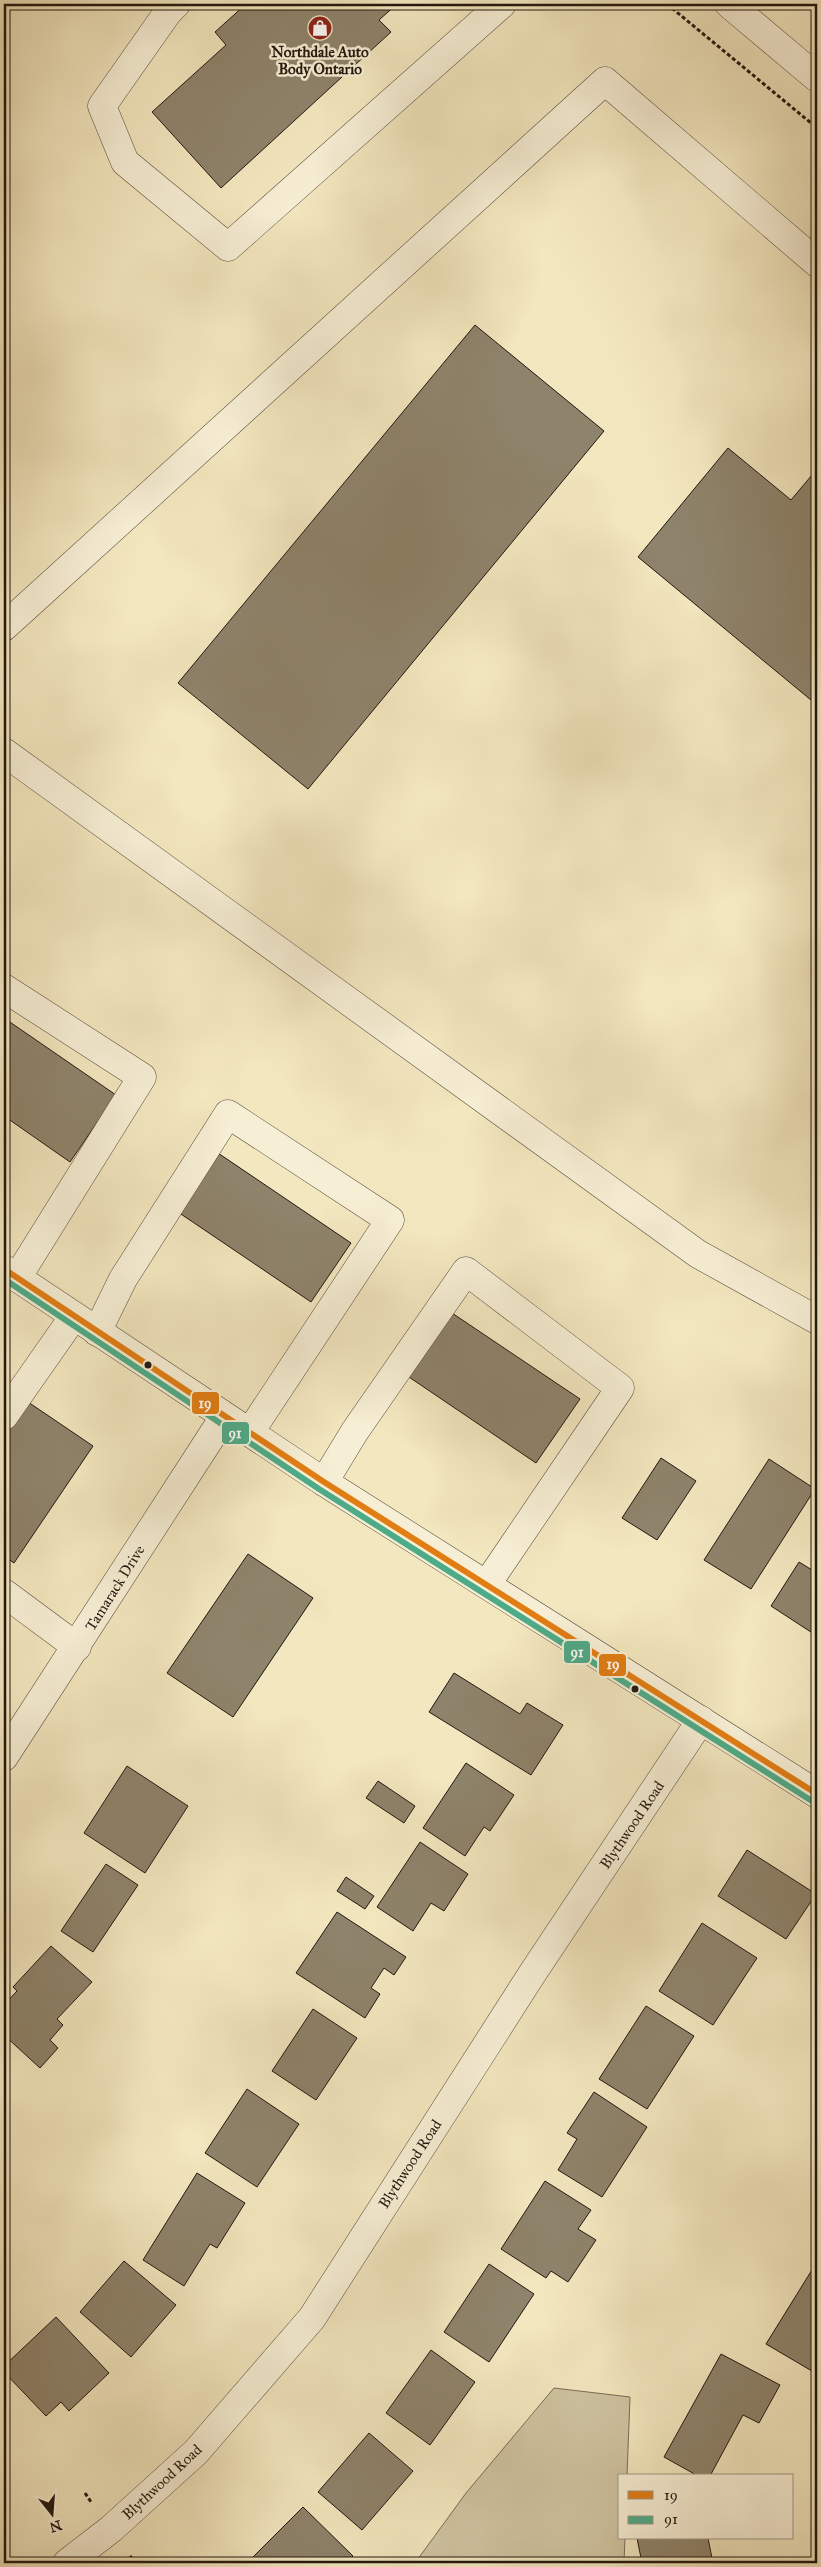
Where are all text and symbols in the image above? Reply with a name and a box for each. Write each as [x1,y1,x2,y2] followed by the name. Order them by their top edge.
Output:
[307,15,333,41] shop icon: Northdale Auto Body Ontario
[271,43,369,79] place label: Northdale Auto Body Ontario
[143,1360,153,1370] unlabelled marker
[191,1391,220,1415] line badge: 19
[199,1395,211,1413] text: 19
[221,1421,250,1445] line badge: 91
[229,1425,242,1443] text: 91
[81,1542,149,1634] street label: Tamarack Drive
[563,1640,591,1664] line badge: 91
[571,1644,584,1662] text: 91
[598,1653,627,1677] line badge: 19
[607,1656,619,1674] text: 19
[630,1684,640,1694] unlabelled marker
[596,1777,668,1872] street label: Blythwood Road
[375,2116,446,2212] street label: Blythwood Road
[119,2440,206,2523] street label: Blythwood Road
[618,2474,794,2540] legend
[664,2486,678,2504] text: 19
[28,2490,78,2540] north arrow
[664,2510,678,2528] text: 91
[47,2516,64,2536] text: N

